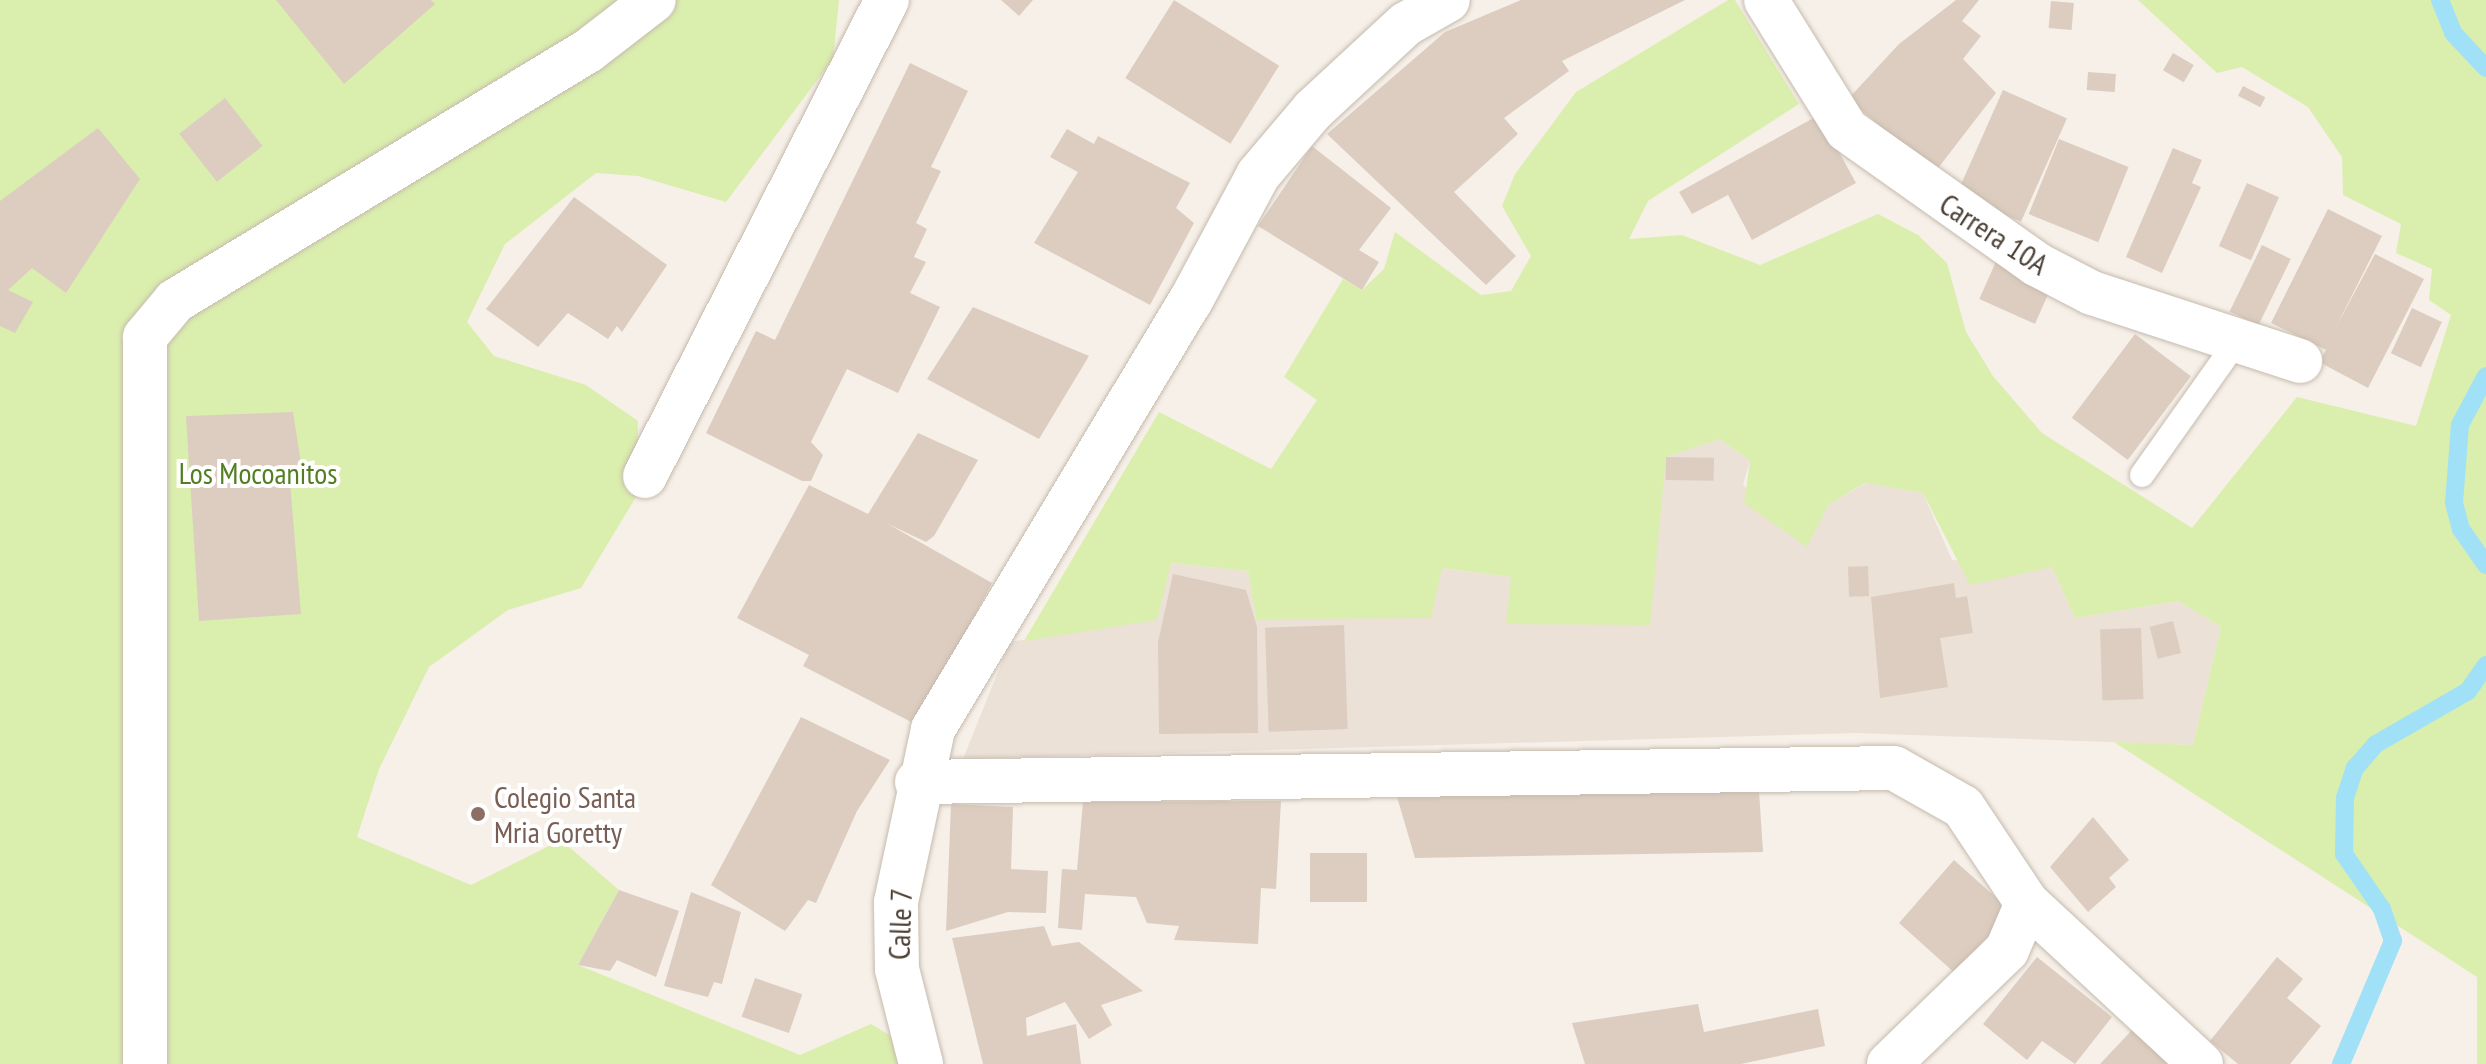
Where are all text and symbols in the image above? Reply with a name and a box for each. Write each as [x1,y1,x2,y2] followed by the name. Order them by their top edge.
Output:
[1933,186,2055,282] street label: Carrera 10A
[179,455,337,491] park label: Los Mocoanitos
[494,779,636,850] place label: Colegio Santa Mria Goretty
[469,805,487,823] marker: Colegio Santa Mria Goretty
[881,888,919,960] street label: Calle 7

